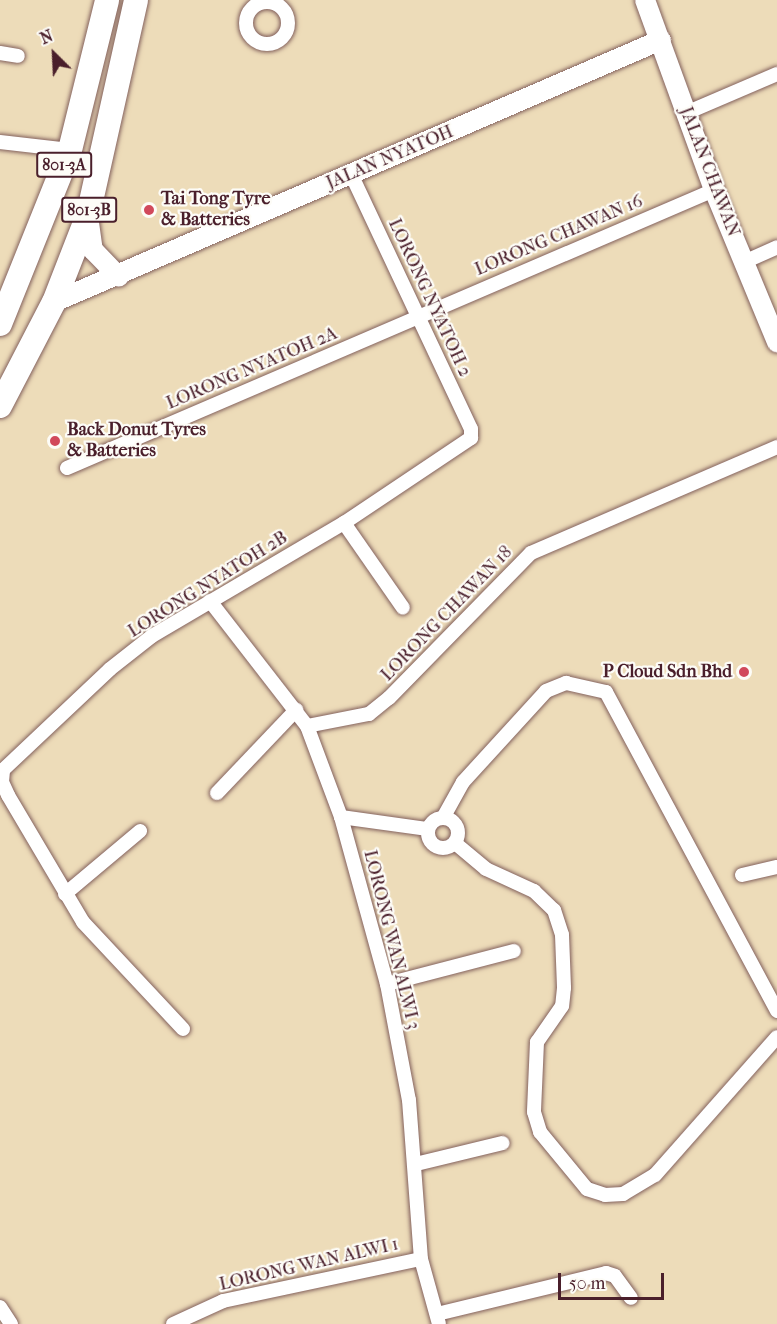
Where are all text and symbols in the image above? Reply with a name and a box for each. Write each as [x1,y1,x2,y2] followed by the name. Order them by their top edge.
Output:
[24,24,84,84] north arrow
[37,26,56,48] text: N
[674,104,744,240] street label: JALAN CHAWAN
[323,121,457,195] street label: JALAN NYATOH
[36,152,92,178] road number: 801-3A
[161,189,270,232] place label: Tai Tong Tyre & Batteries
[472,191,646,281] street label: LORONG CHAWAN 16
[60,197,118,223] road number: 801-3B
[142,203,156,217] marker: Tai Tong Tyre & Batteries
[383,216,475,380] street label: LORONG NYATOH 2
[163,323,341,415] street label: LORONG NYATOH 2A
[67,420,206,462] place label: Back Donut Tyres & Batteries
[48,434,62,448] marker: Back Donut Tyres & Batteries
[124,527,292,643] street label: LORONG NYATOH 2B
[377,542,517,686] street label: LORONG CHAWAN 18
[603,661,732,683] place label: P Cloud Sdn Bhd
[737,665,751,679] marker: P Cloud Sdn Bhd
[358,848,424,1032] street label: LORONG WAN ALWI 3
[217,1234,401,1296] street label: LORONG WAN ALWI 1
[561,1261,668,1299] scale bar
[569,1273,605,1294] text: 50 m

